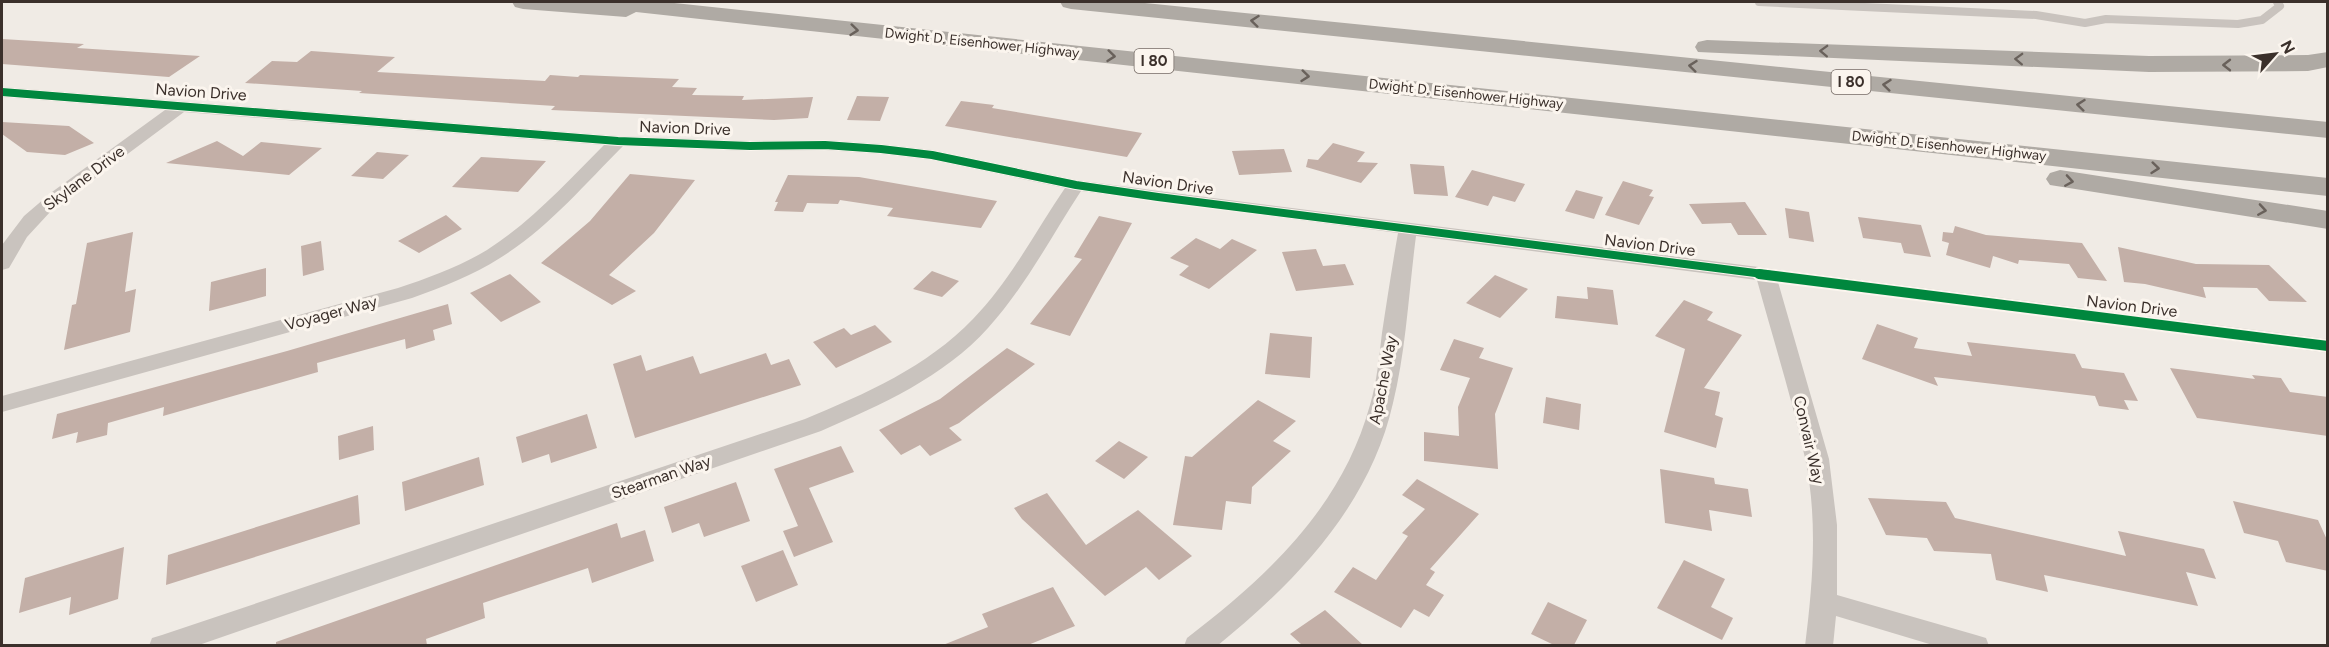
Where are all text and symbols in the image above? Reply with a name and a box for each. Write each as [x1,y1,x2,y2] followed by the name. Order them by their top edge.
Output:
[1250,15,1259,28] one-way arrow
[850,23,859,36] one-way arrow
[884,24,1081,62] street label: Dwight D. Eisenhower Highway
[2245,24,2305,84] north arrow
[2277,37,2299,57] text: N
[1819,45,1828,58] one-way arrow
[1106,49,1115,62] one-way arrow
[1134,49,1174,73] road number: I 80
[2014,52,2023,65] one-way arrow
[2223,59,2232,71] one-way arrow
[1689,60,1698,73] one-way arrow
[1300,70,1309,82] one-way arrow
[1832,70,1870,94] road number: I 80
[1368,75,1565,113] street label: Dwight D. Eisenhower Highway
[155,79,248,105] street label: Navion Drive
[1883,79,1892,92] one-way arrow
[2077,99,2086,112] one-way arrow
[639,117,731,139] street label: Navion Drive
[1851,127,2048,165] street label: Dwight D. Eisenhower Highway
[40,141,128,215] street label: Skylane Drive
[2150,162,2160,174] one-way arrow
[1121,167,1215,199] street label: Navion Drive
[2064,174,2073,186] one-way arrow
[2257,204,2266,216] one-way arrow
[1603,230,1697,260] street label: Navion Drive
[283,291,380,334] street label: Voyager Way
[2085,291,2179,321] street label: Navion Drive
[1365,333,1401,426] street label: Apache Way
[1790,394,1829,487] street label: Convair Way
[609,451,714,503] street label: Stearman Way

